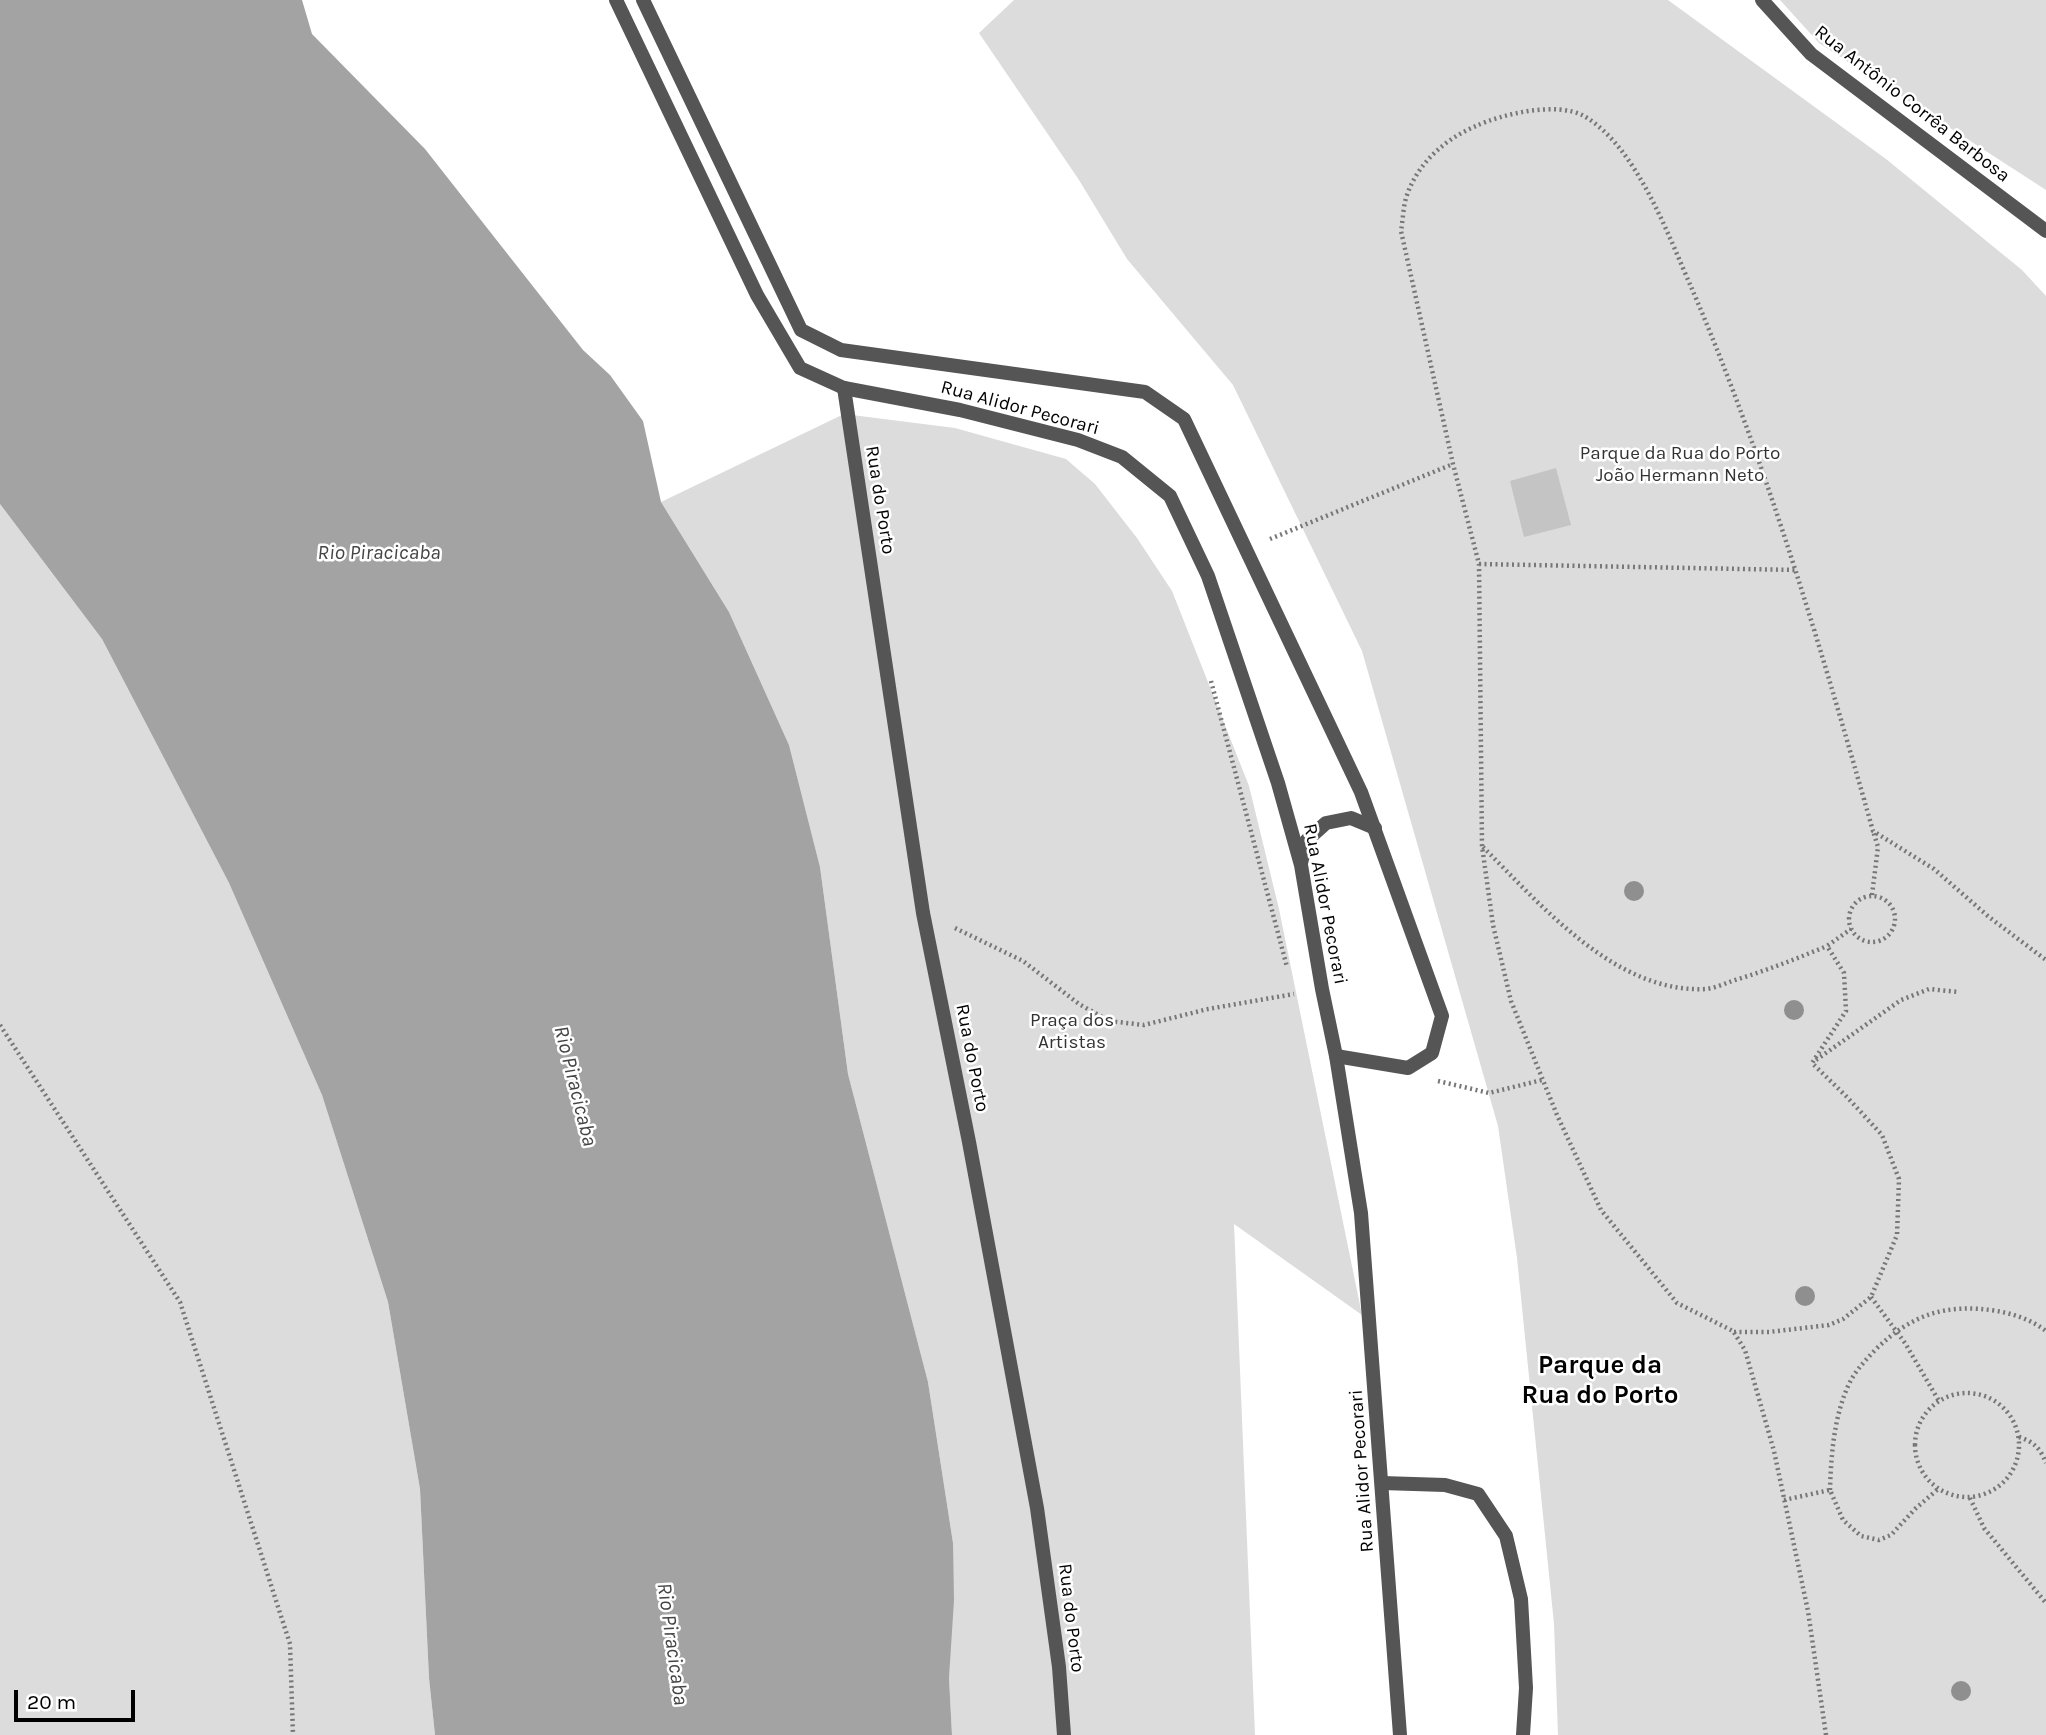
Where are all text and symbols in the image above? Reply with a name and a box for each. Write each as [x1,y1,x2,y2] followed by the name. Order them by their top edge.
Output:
[1810,21,2014,187] street label: Rua Antônio Corrêa Barbosa
[938,376,1102,440] street label: Rua Alidor Pecorari
[1580,443,1780,487] park label: Parque da Rua do Porto João Hermann Neto
[860,444,900,556] street label: Rua do Porto
[317,540,441,566] water label: Rio Piracicaba
[1298,822,1352,986] street label: Rua Alidor Pecorari
[950,1002,994,1114] street label: Rua do Porto
[1030,1010,1114,1054] park label: Praça dos Artistas
[548,1023,602,1149] water label: Rio Piracicaba
[1521,1350,1679,1412] district label: Parque da Rua do Porto
[1345,1389,1379,1553] street label: Rua Alidor Pecorari
[1053,1562,1089,1674] street label: Rua do Porto
[651,1581,693,1707] water label: Rio Piracicaba
[18,1676,138,1720] scale bar
[27,1690,76,1714] text: 20 m

